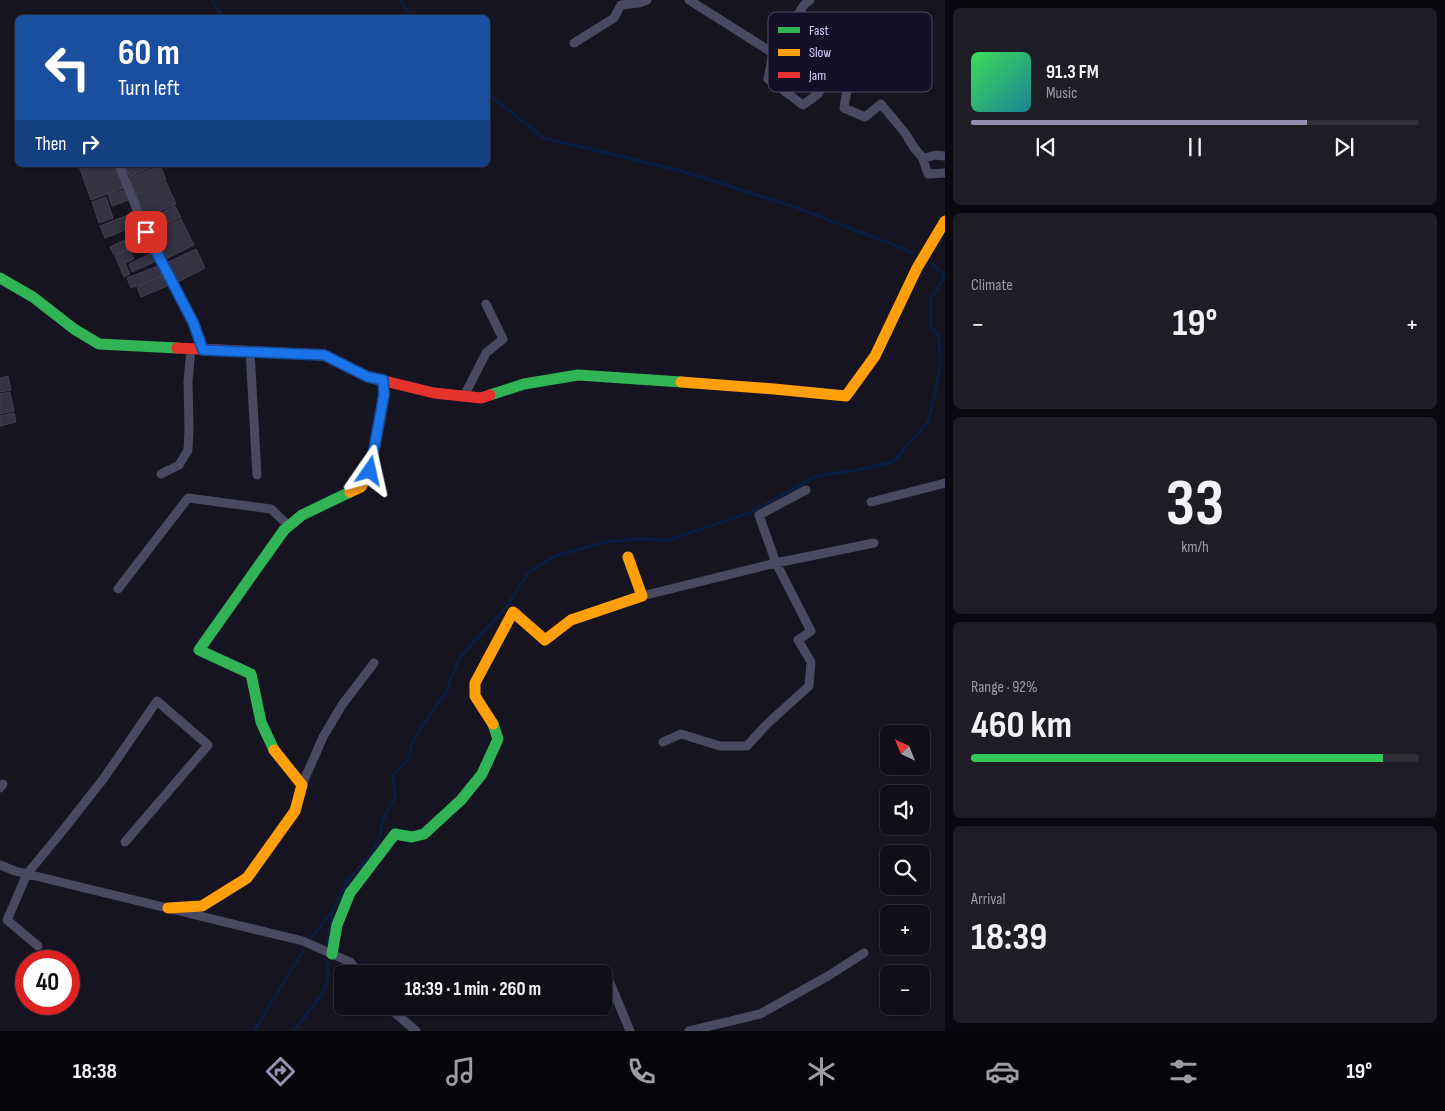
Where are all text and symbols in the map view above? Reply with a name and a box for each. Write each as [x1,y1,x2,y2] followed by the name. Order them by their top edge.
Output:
[768,12,932,92] legend
[809,22,829,39] text: Fast
[118,32,180,75] text: 60 m
[35,35,100,100] icon: left
[809,44,831,61] text: Slow
[1046,61,1099,84] text: 91.3 FM
[808,67,826,84] text: Jam
[118,75,180,102] text: Turn left
[1046,84,1077,103] text: Music
[76,130,104,158] icon: right
[35,133,66,156] text: Then
[1032,133,1060,161] icon: previous
[1181,133,1209,161] icon: pause
[1330,133,1358,161] icon: next
[125,211,167,253] pin
[132,218,160,246] icon: arrive
[971,276,1013,295] text: Climate
[1173,301,1217,346] text: 19°
[971,308,985,341] text: −
[1405,308,1419,341] text: +
[343,444,395,496] position arrow
[1166,466,1224,544] text: 33
[1181,538,1209,557] text: km/h
[971,678,1038,697] text: Range · 92%
[971,703,1072,748] text: 460 km
[880,725,930,775] north arrow
[880,725,930,1015] map controls
[880,785,930,835] button: sound
[880,845,930,895] button: search
[971,890,1005,909] text: Arrival
[880,905,930,955] button: +
[971,915,1047,960] text: 18:39
[15,950,80,1015] speed limit sign: 40
[880,965,930,1015] button: −
[405,978,541,1001] text: 18:39 · 1 min · 260 m
[263,1054,298,1089] icon: directions
[443,1054,478,1089] icon: music
[624,1054,659,1089] icon: phone
[804,1054,839,1089] icon: climate
[985,1054,1020,1089] icon: car
[1166,1054,1201,1089] icon: filters
[73,1058,117,1085] text: 18:38
[1346,1058,1372,1085] text: 19°

